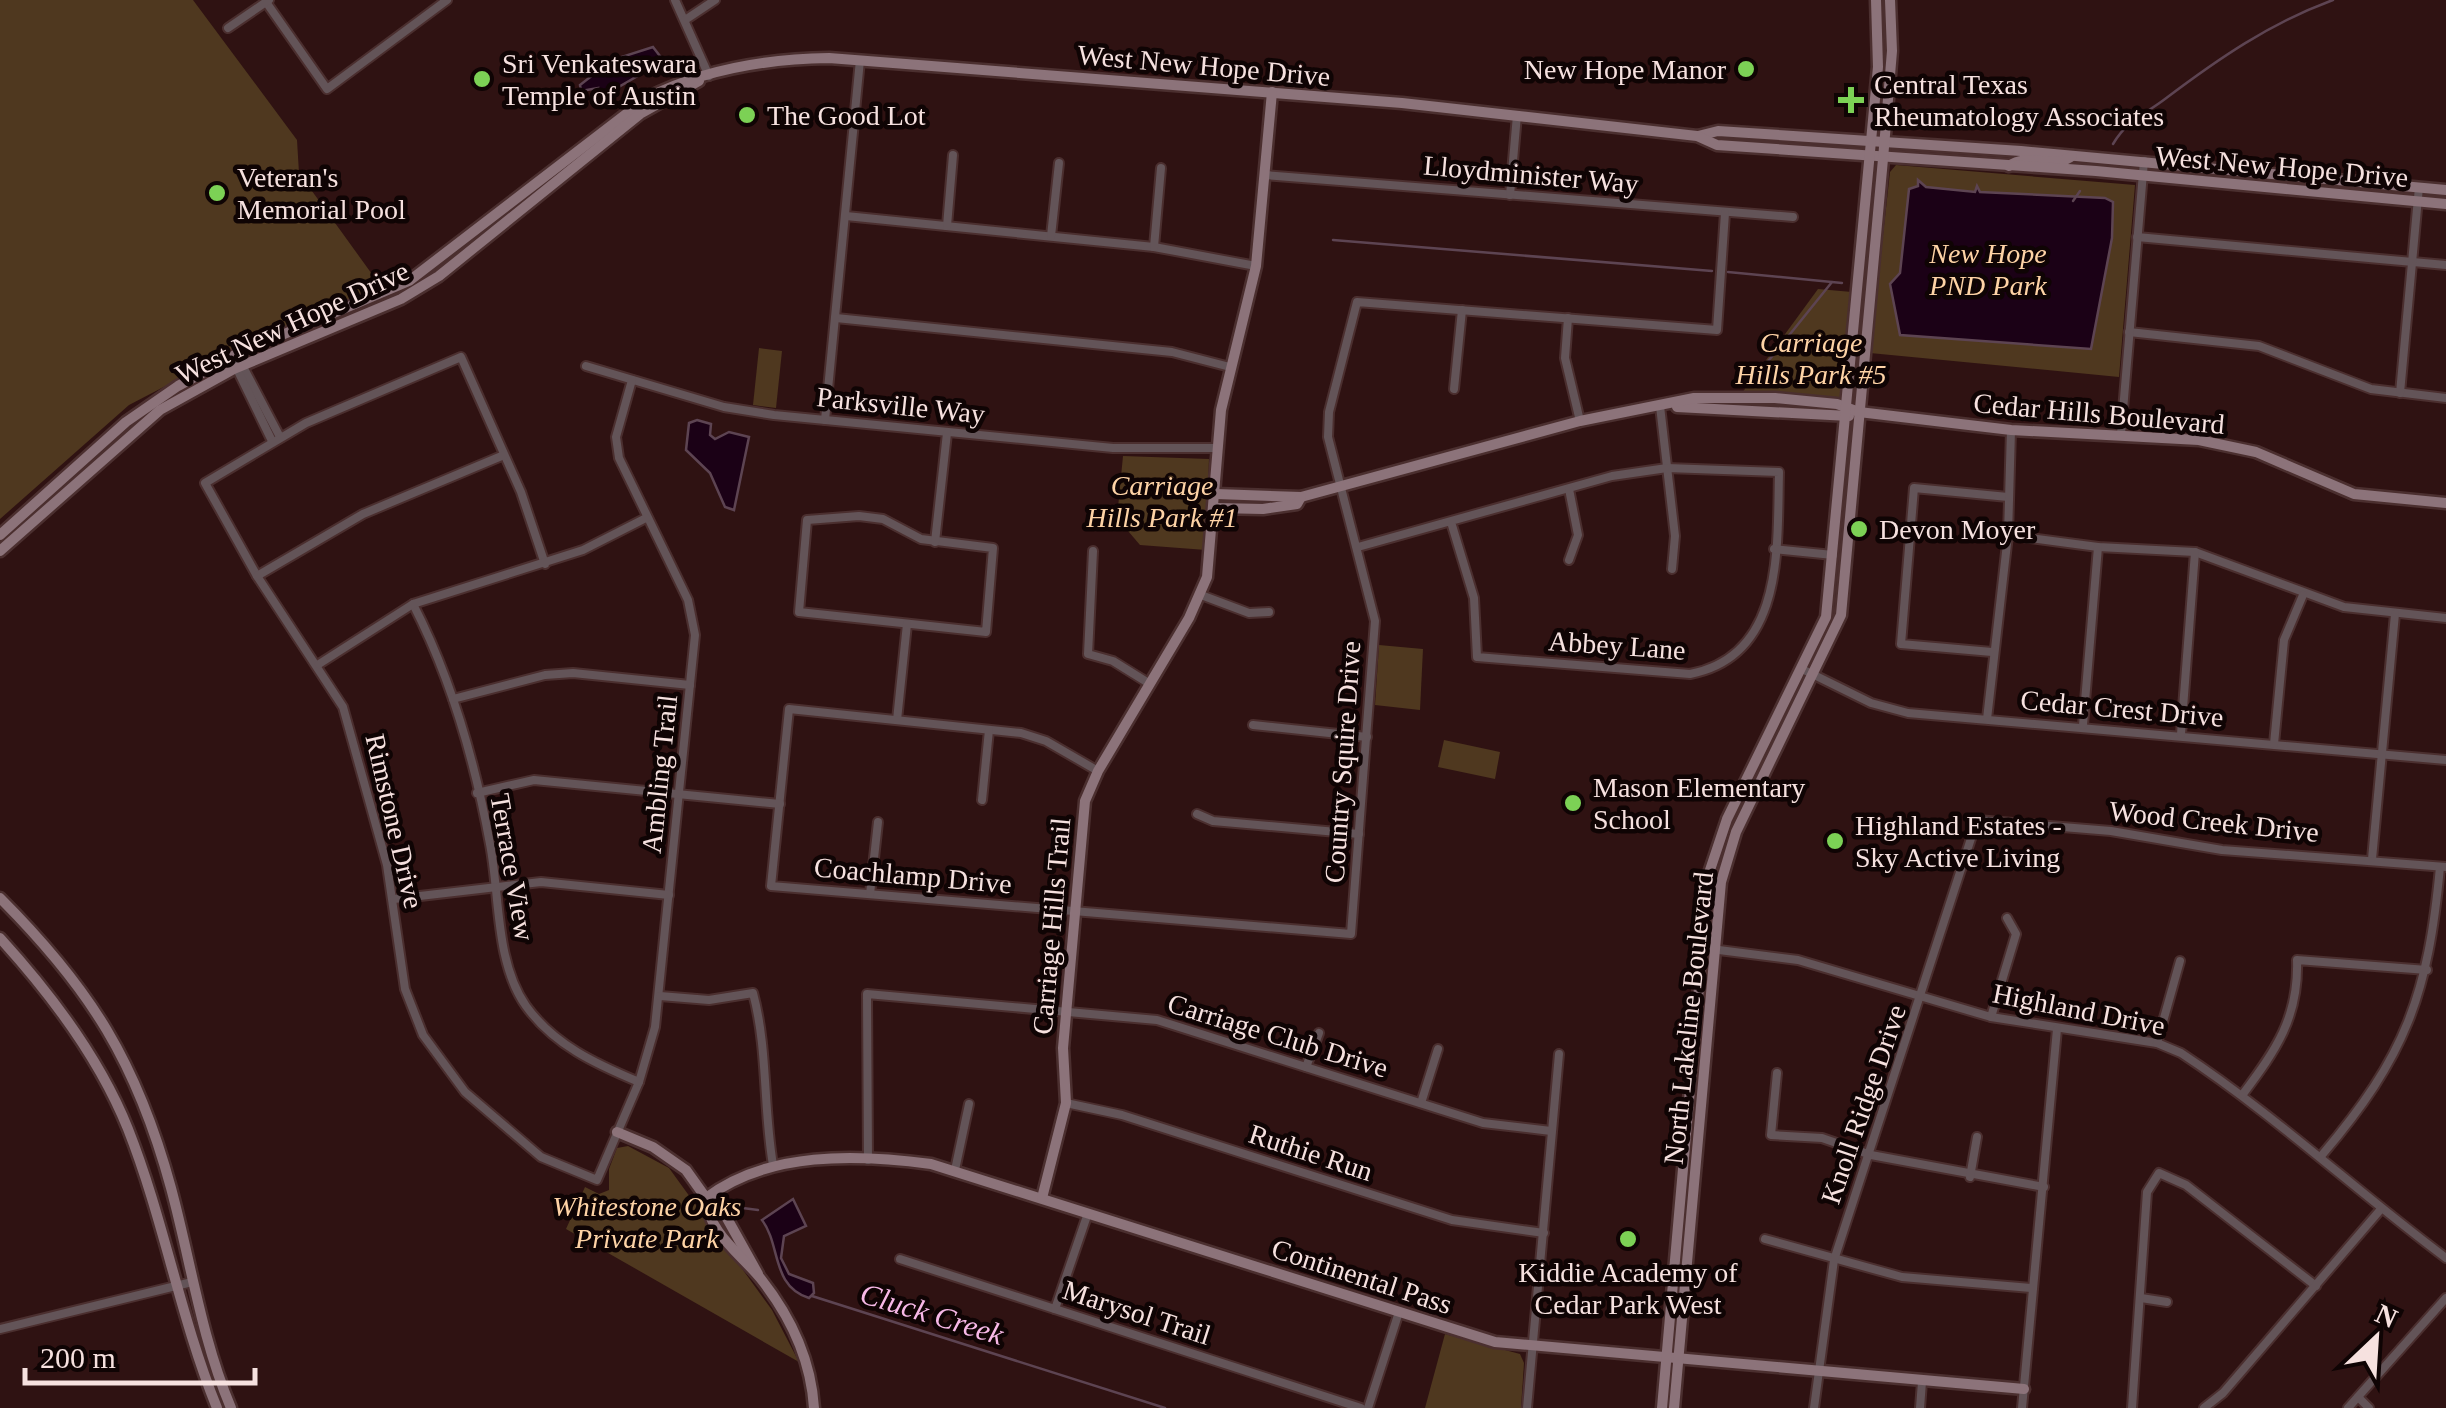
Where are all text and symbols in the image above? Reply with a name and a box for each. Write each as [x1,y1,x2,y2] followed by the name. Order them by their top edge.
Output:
[1076,39,1332,92] street label: West New Hope Drive
[502,48,697,111] place label: Sri Venkateswara Temple of Austin
[1524,54,1727,85] place label: New Hope Manor
[1735,58,1757,80] marker: New Hope Manor
[471,68,493,90] marker: Sri Venkateswara Temple of Austin
[1874,69,2164,132] place label: Central Texas Rheumatology Associates
[1838,87,1864,113] marker: Central Texas Rheumatology Associates
[767,100,926,131] place label: The Good Lot
[736,104,758,126] marker: The Good Lot
[2154,140,2410,193] street label: West New Hope Drive
[1422,150,1640,199] street label: Lloydminister Way
[237,162,406,225] place label: Veteran's Memorial Pool
[206,182,228,204] marker: Veteran's Memorial Pool
[1928,238,2047,301] park label: New Hope PND Park
[171,255,414,390] street label: West New Hope Drive
[1735,327,1886,390] park label: Carriage Hills Park #5
[815,381,987,430] street label: Parksville Way
[1972,387,2226,440] street label: Cedar Hills Boulevard
[1086,470,1237,533] park label: Carriage Hills Park #1
[1879,514,2036,545] place label: Devon Moyer
[1848,518,1870,540] marker: Devon Moyer
[1547,625,1687,666] street label: Abbey Lane
[1319,640,1366,884] street label: Country Squire Drive
[2019,684,2225,733] street label: Cedar Crest Drive
[636,693,683,855] street label: Ambling Trail
[359,731,430,911] street label: Rimstone Drive
[1593,772,1805,835] place label: Mason Elementary School
[484,791,541,944] street label: Terrace View
[1562,792,1584,814] marker: Mason Elementary School
[2108,795,2320,848] street label: Wood Creek Drive
[1855,810,2062,873] place label: Highland Estates - Sky Active Living
[1027,816,1076,1036] street label: Carriage Hills Trail
[1824,830,1846,852] marker: Highland Estates - Sky Active Living
[813,851,1013,900] street label: Coachlamp Drive
[1658,870,1719,1166] street label: North Lakeline Boulevard
[1990,978,2168,1041] street label: Highland Drive
[1164,987,1392,1084] street label: Carriage Club Drive
[1815,1001,1912,1208] street label: Knoll Ridge Drive
[1245,1118,1377,1187] street label: Ruthie Run
[553,1191,742,1254] park label: Whitestone Oaks Private Park
[1617,1228,1639,1250] marker: Kiddie Academy of Cedar Park West
[1268,1233,1456,1320] street label: Continental Pass
[1518,1257,1738,1320] place label: Kiddie Academy of Cedar Park West
[1059,1274,1215,1351] street label: Marysol Trail
[857,1276,1008,1351] water label: Cluck Creek
[2326,1288,2426,1388] north arrow
[2371,1297,2402,1334] text: N
[25,1323,255,1385] scale bar
[40,1341,116,1374] text: 200 m

